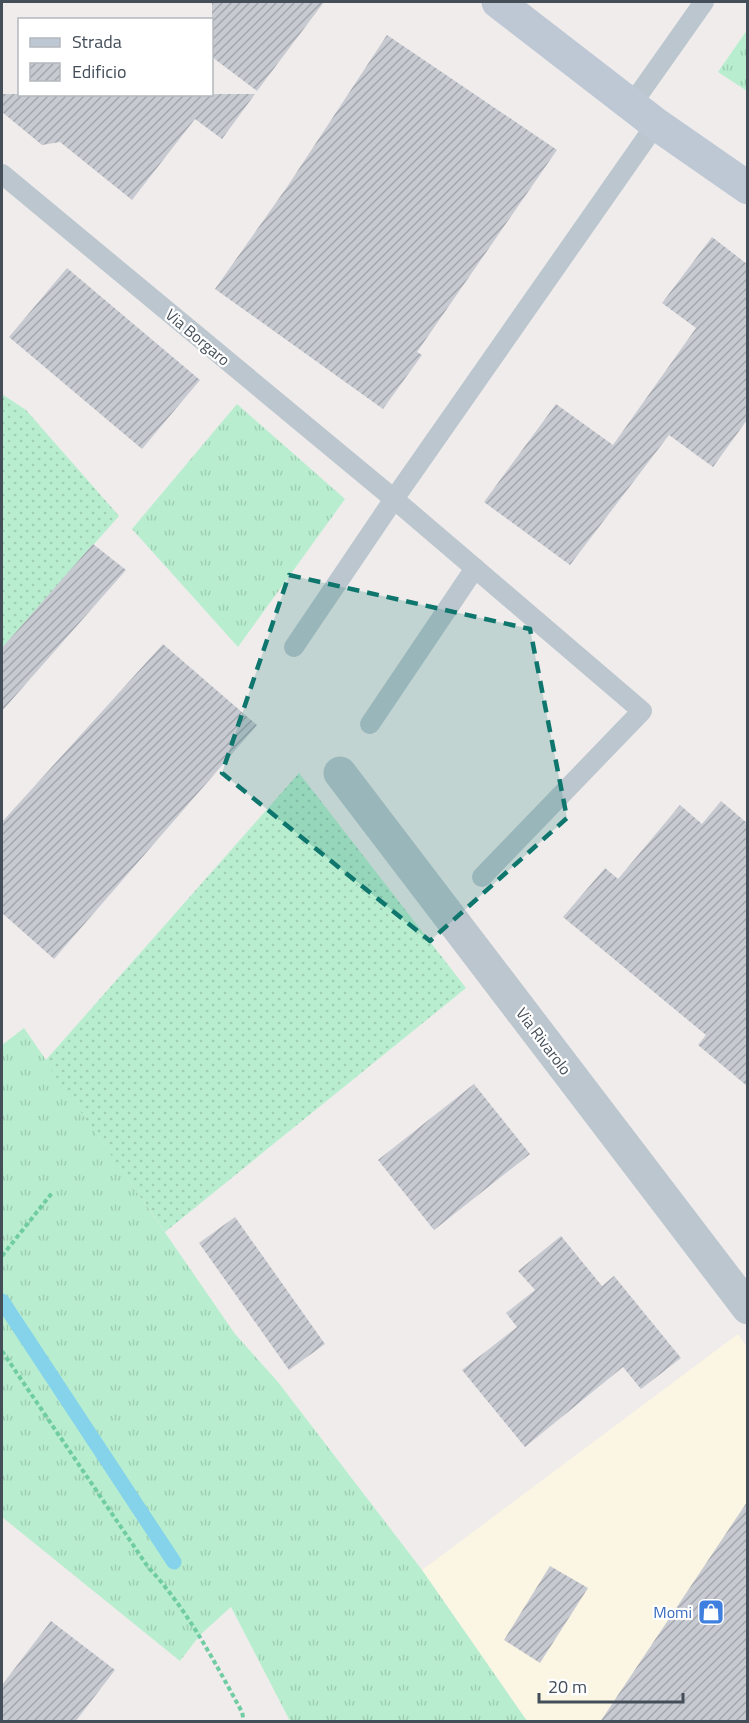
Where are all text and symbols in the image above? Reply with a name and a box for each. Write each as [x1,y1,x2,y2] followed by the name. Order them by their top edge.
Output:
[18,18,213,96] legend
[72,28,122,55] text: Strada
[72,58,126,85] text: Edificio
[160,303,236,371] street label: Via Borgaro
[511,1002,577,1080] street label: Via Rivarolo
[696,1597,726,1627] shop icon: Momi
[653,1600,692,1624] place label: Momi
[539,1666,683,1704] scale bar
[548,1673,587,1700] text: 20 m

